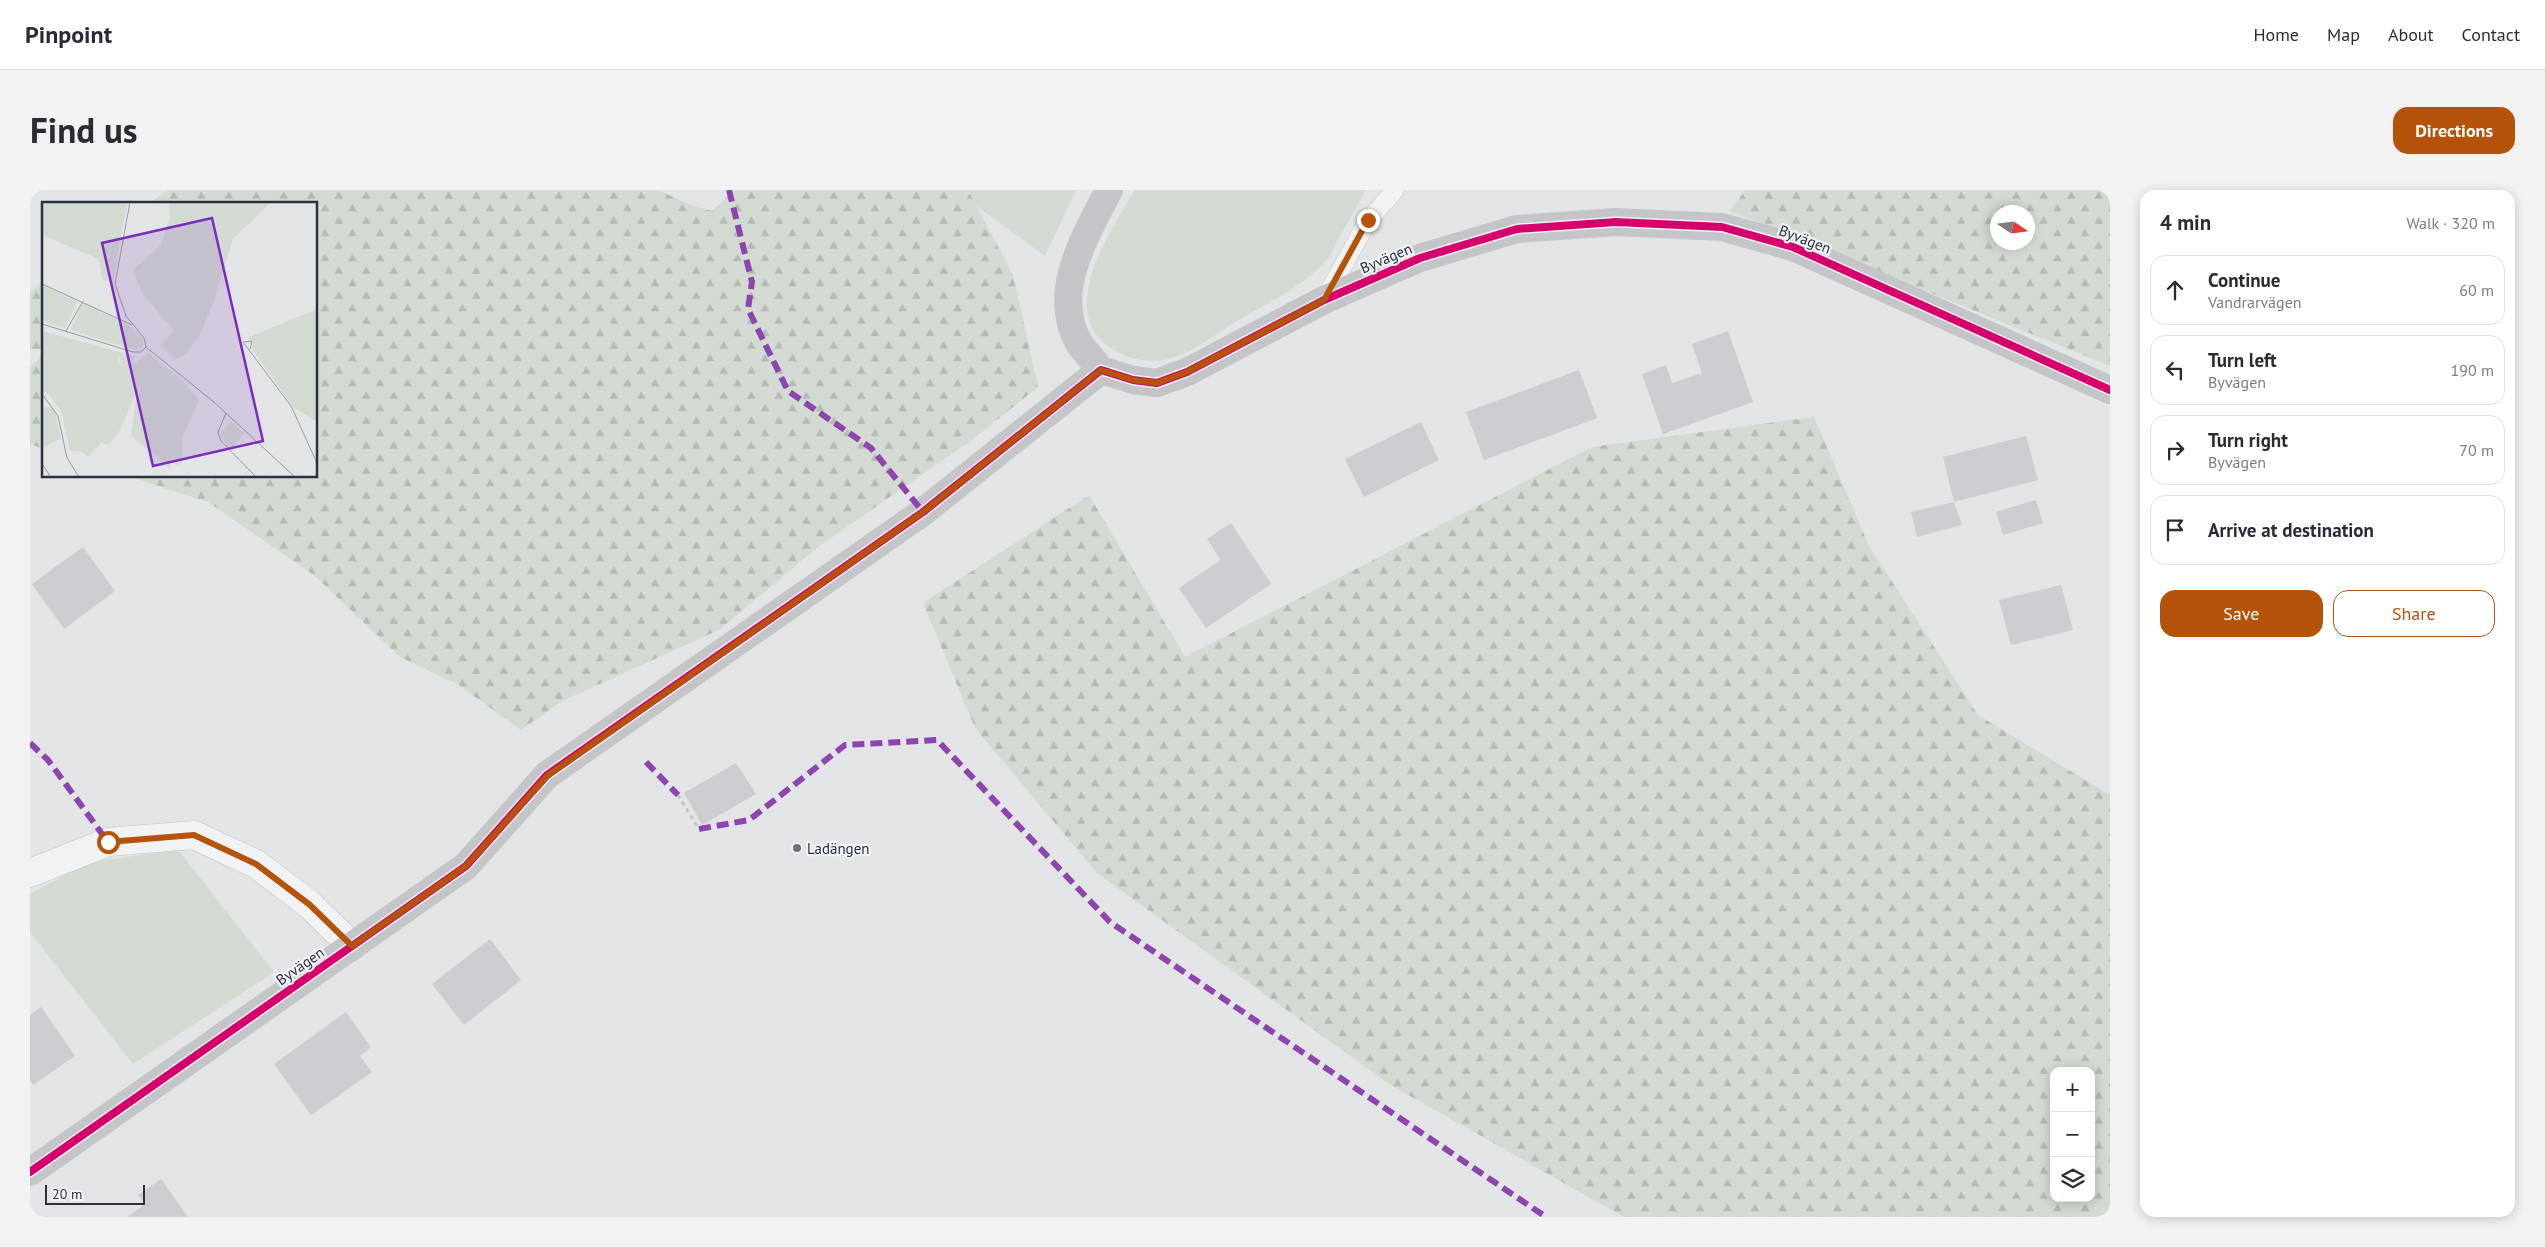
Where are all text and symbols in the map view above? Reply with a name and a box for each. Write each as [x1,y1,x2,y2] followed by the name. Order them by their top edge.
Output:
[25,19,112,50] text: Pinpoint
[2253,23,2299,46] text: Home
[2327,23,2360,46] text: Map
[2388,23,2434,46] text: About
[2462,23,2520,46] text: Contact
[30,107,138,153] text: Find us
[2393,107,2515,154] button: Directions
[42,202,318,478] inset map
[1990,205,2035,250] north arrow
[1357,209,1380,232] route end
[2160,209,2211,236] text: 4 min
[2406,213,2495,233] text: Walk · 320 m
[1776,220,1834,258] street label: Byvägen
[1357,239,1415,277] street label: Byvägen
[2208,268,2280,292] text: Continue
[2161,276,2189,304] icon: ahead
[2459,280,2494,300] text: 60 m
[2208,292,2302,312] text: Vandrarvägen
[2208,348,2277,372] text: Turn left
[2161,356,2189,384] icon: left
[2451,360,2494,380] text: 190 m
[2208,372,2266,392] text: Byvägen
[2208,428,2288,452] text: Turn right
[2161,436,2189,464] icon: right
[2459,440,2494,460] text: 70 m
[2208,452,2266,472] text: Byvägen
[2161,516,2189,544] icon: arrive
[2208,518,2374,542] text: Arrive at destination
[2160,590,2323,637] button: Save
[2333,590,2495,637] button: Share
[97,831,120,854] route start
[807,839,870,858] place label: Ladängen
[791,842,803,854] marker: Ladängen
[272,943,328,989] street label: Byvägen
[2050,1067,2095,1202] map controls
[2050,1067,2095,1112] button: +
[2050,1112,2095,1157] button: −
[2050,1157,2095,1202] button: layers
[45,1182,145,1205] scale bar
[52,1185,82,1203] text: 20 m

